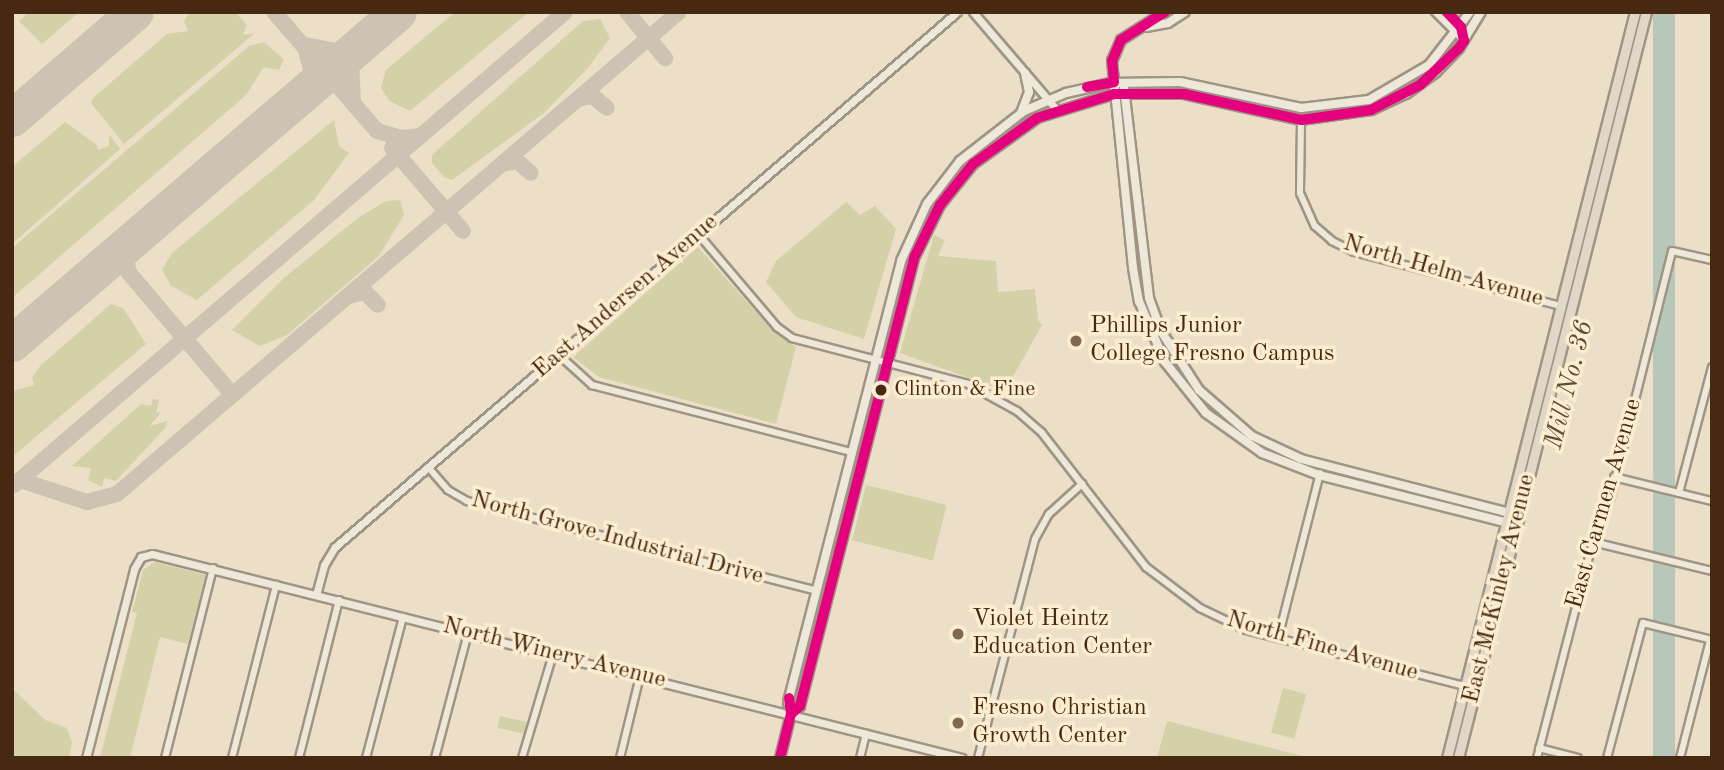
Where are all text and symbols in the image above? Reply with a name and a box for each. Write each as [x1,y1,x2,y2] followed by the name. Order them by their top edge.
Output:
[527,209,725,385] street label: East Andersen Avenue
[1340,230,1546,314] street label: North Helm Avenue
[1090,313,1334,369] place label: Phillips Junior College Fresno Campus
[1539,317,1601,453] water label: Mill No. 36
[1068,333,1084,349] marker: Phillips Junior College Fresno Campus
[894,377,1035,403] place label: Clinton & Fine
[874,383,888,397] marker: Clinton & Fine
[1561,395,1649,613] street label: East Carmen Avenue
[1458,471,1542,707] street label: East McKinley Avenue
[468,486,766,592] street label: North Grove Industrial Drive
[972,606,1152,662] place label: Violet Heintz Education Center
[1223,606,1421,688] street label: North Fine Avenue
[439,612,669,696] street label: North Winery Avenue
[950,626,966,642] marker: Violet Heintz Education Center
[972,695,1147,751] place label: Fresno Christian Growth Center
[950,715,966,731] marker: Fresno Christian Growth Center

